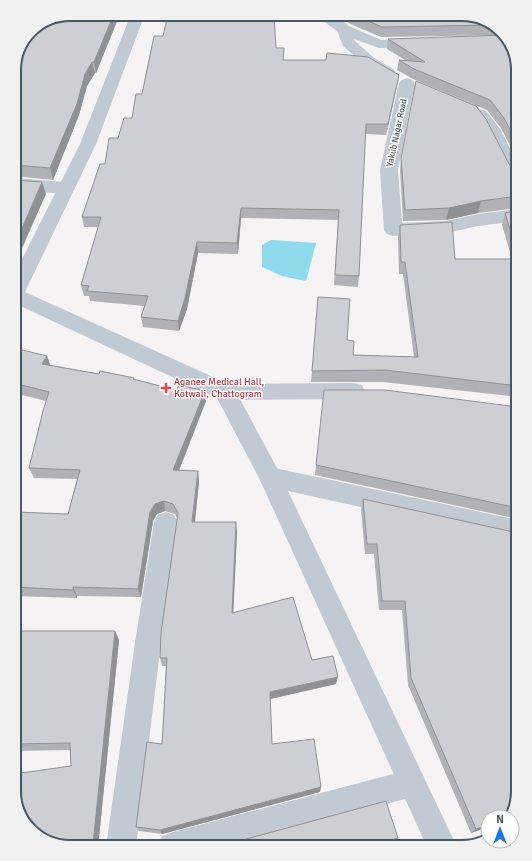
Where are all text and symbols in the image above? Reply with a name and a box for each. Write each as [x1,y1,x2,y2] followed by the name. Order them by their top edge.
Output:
[384,98,410,168] street label: Yakub Nagar Road
[174,376,265,400] place label: Aganee Medical Hall, Kotwali, Chattogram
[161,383,171,393] marker: Aganee Medical Hall, Kotwali, Chattogram
[480,809,520,849] north arrow
[496,813,504,826] text: N

